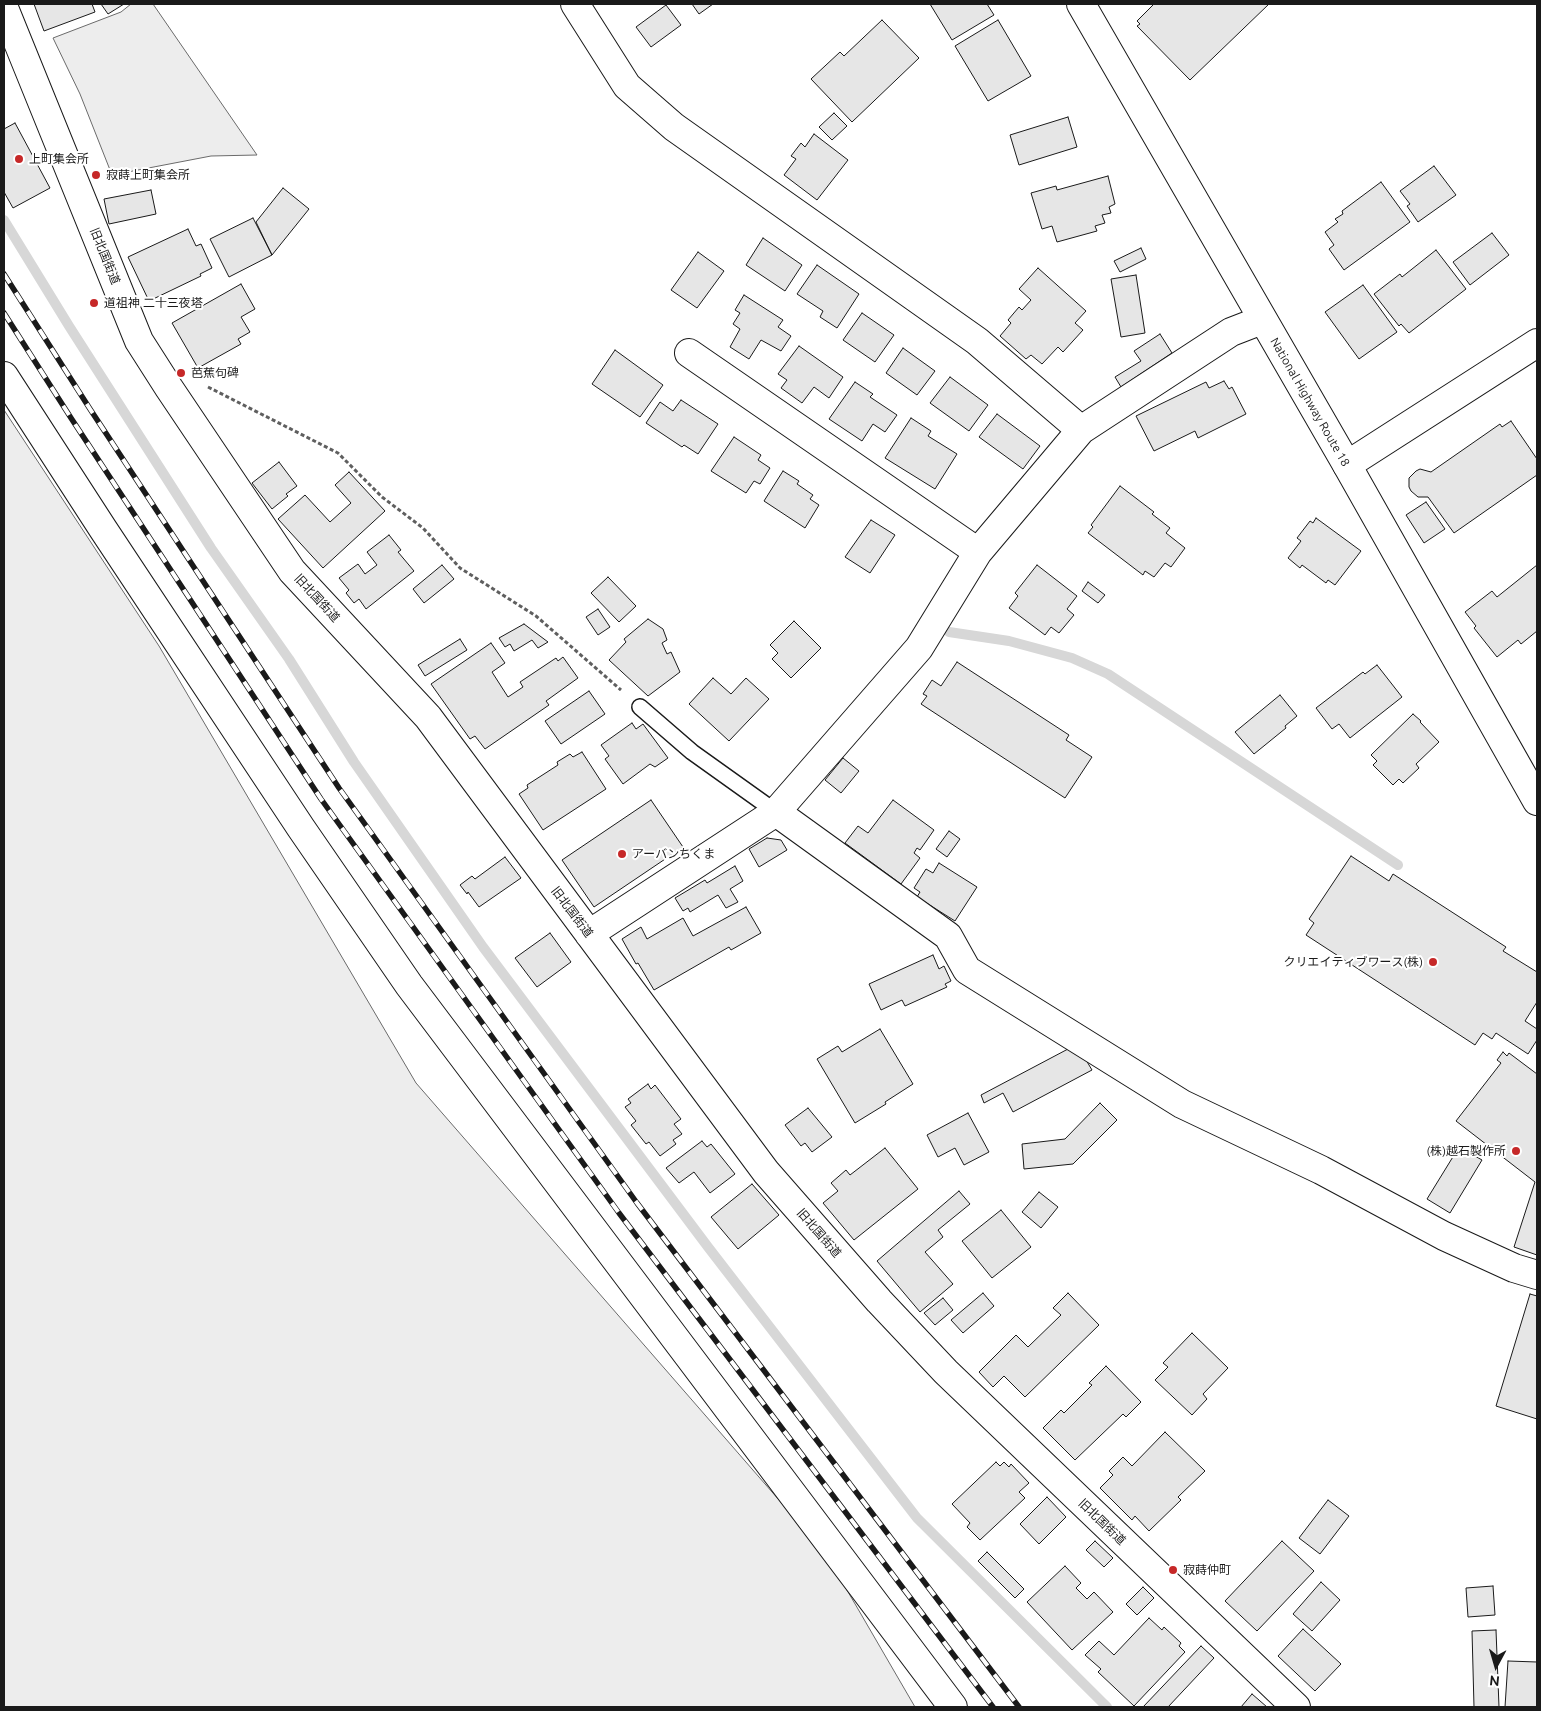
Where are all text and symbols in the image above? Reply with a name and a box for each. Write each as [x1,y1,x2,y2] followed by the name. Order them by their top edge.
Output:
[29,152,89,166] place label: 上町集会所
[13,153,25,165] marker: 上町集会所
[106,168,190,182] place label: 寂蒔上町集会所
[90,169,102,181] marker: 寂蒔上町集会所
[87,225,123,287] street label: 旧北国街道
[104,296,203,310] place label: 道祖神 二十三夜塔
[88,297,100,309] marker: 道祖神 二十三夜塔
[1267,335,1353,469] street label: National Highway Route 18
[191,366,239,380] place label: 芭蕉句碑
[175,367,187,379] marker: 芭蕉句碑
[291,571,343,625] street label: 旧北国街道
[632,847,715,861] place label: アーバンちくま
[616,848,628,860] marker: アーバンちくま
[548,884,596,940] street label: 旧北国街道
[1283,955,1423,969] place label: クリエイティブワース(株)
[1427,956,1439,968] marker: クリエイティブワース(株)
[1426,1144,1506,1158] place label: (株)越石製作所
[1510,1145,1522,1157] marker: (株)越石製作所
[794,1206,844,1260] street label: 旧北国街道
[1075,1496,1129,1548] street label: 旧北国街道
[1183,1563,1231,1577] place label: 寂蒔仲町
[1167,1564,1179,1576] marker: 寂蒔仲町
[1471,1641,1521,1691] north arrow
[1488,1672,1500,1689] text: N

